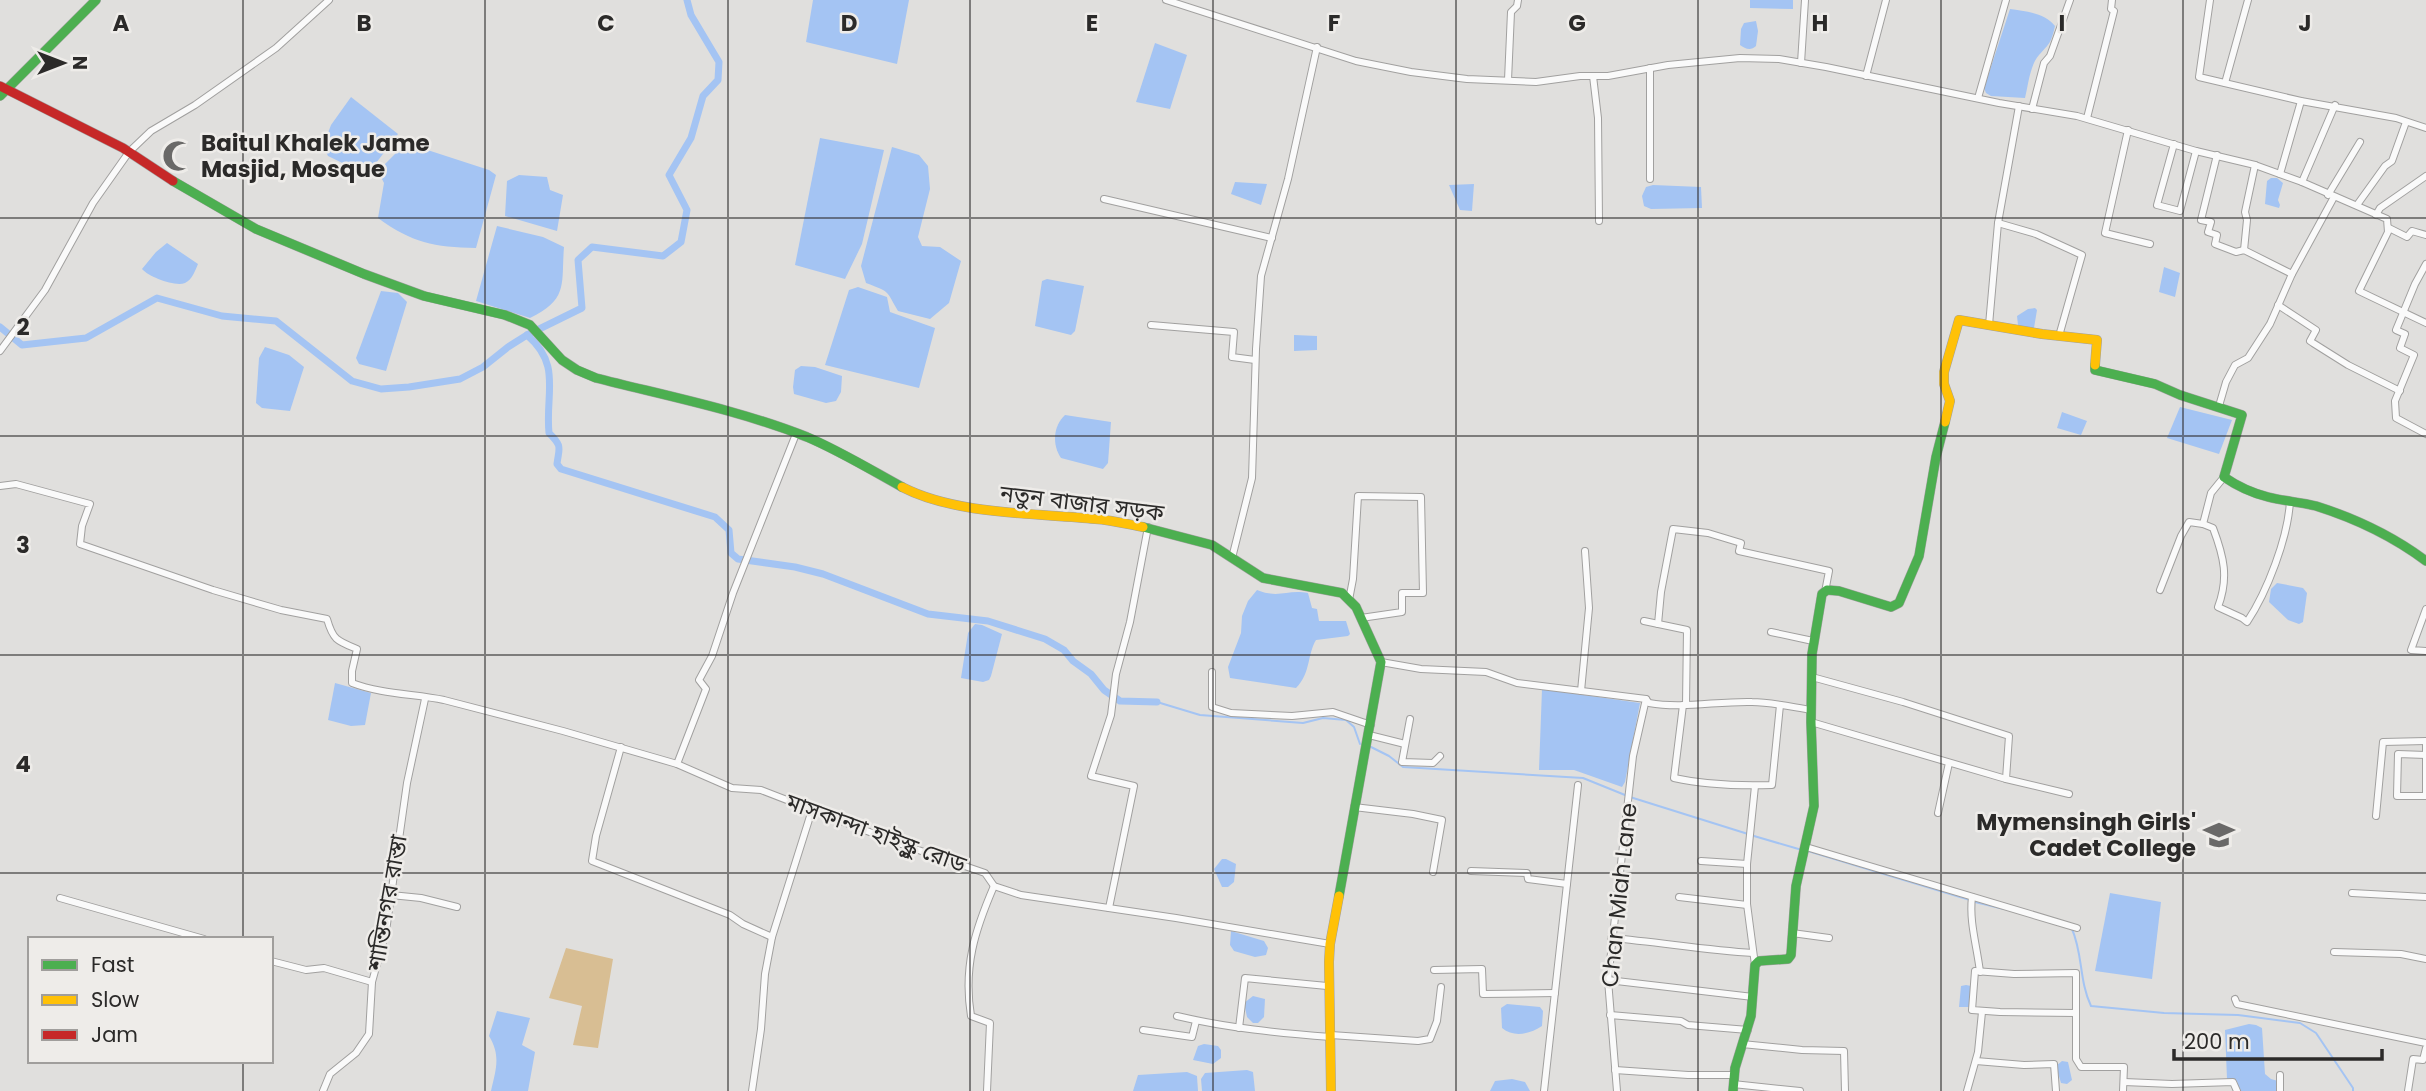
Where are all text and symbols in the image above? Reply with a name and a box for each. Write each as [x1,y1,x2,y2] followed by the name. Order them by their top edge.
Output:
[113,7,130,39] text: A
[356,7,372,39] text: B
[597,7,615,39] text: C
[841,7,857,39] text: D
[1086,7,1098,39] text: E
[1328,7,1340,39] text: F
[1568,7,1586,39] text: G
[1812,7,1828,39] text: H
[2059,7,2065,39] text: I
[2298,7,2312,39] text: J
[28,28,98,98] north arrow
[66,56,93,70] text: N
[201,127,430,185] place label: Baitul Khalek Jame Masjid, Mosque
[161,139,195,173] mosque icon: Baitul Khalek Jame Masjid, Mosque
[16,311,30,343] text: 2
[997,477,1166,529] street label: নতুন বাজার সড়ক
[16,529,30,561] text: 3
[15,748,31,780] text: 4
[781,785,971,881] street label: মাসকান্দা হাইস্কুল রোড
[1593,801,1645,989] street label: Chan Miah Lane
[1976,806,2196,864] place label: Mymensingh Girls' Cadet College
[2202,818,2236,852] school or university icon: Mymensingh Girls' Cadet College
[359,832,415,975] street label: শান্তিনগর রাস্তা
[28,937,273,1063] legend
[91,950,134,979] text: Fast
[91,985,139,1014] text: Slow
[2174,1018,2382,1062] scale bar
[91,1020,138,1049] text: Jam
[2184,1027,2250,1056] text: 200 m

